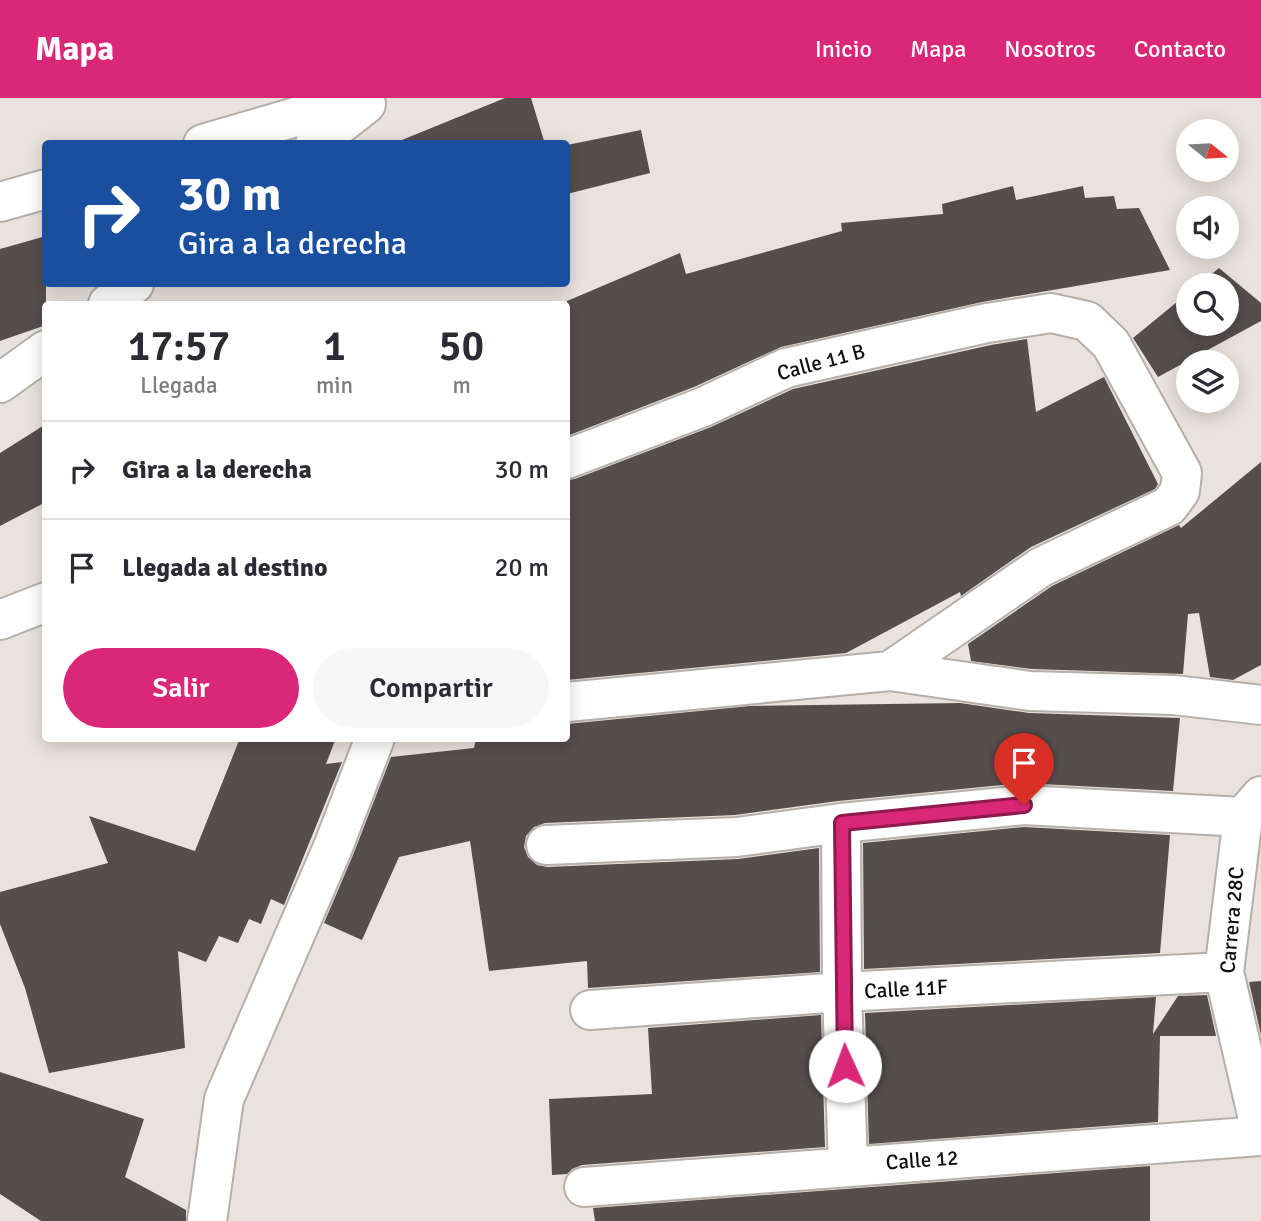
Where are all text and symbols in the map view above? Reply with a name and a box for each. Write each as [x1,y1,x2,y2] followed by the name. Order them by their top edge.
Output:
[35,29,114,70] text: Mapa
[815,34,872,64] text: Inicio
[910,34,966,64] text: Mapa
[1004,34,1096,64] text: Nosotros
[1134,34,1226,64] text: Contacto
[1176,119,1239,182] north arrow
[1176,119,1239,413] map controls
[178,164,281,224] text: 30 m
[63,168,154,259] icon: right
[1176,196,1239,259] button: sound
[178,224,407,263] text: Gira a la derecha
[1176,273,1239,336] button: search
[128,321,230,372] text: 17:57
[323,321,346,372] text: 1
[439,321,484,372] text: 50
[774,338,868,386] street label: Calle 11 B
[1176,350,1239,413] button: layers
[140,371,218,400] text: Llegada
[316,371,353,400] text: min
[452,371,471,400] text: m
[63,451,101,489] icon: right
[122,454,312,486] text: Gira a la derecha
[494,454,549,486] text: 30 m
[63,549,101,587] icon: arrive
[122,552,328,584] text: Llegada al destino
[494,552,549,584] text: 20 m
[63,648,299,728] button: Salir
[313,648,549,728] button: Compartir
[994,733,1054,805] pin
[1005,744,1043,782] icon: arrive
[1214,866,1250,974] street label: Carrera 28C
[863,974,949,1004] street label: Calle 11F
[808,1029,882,1103] position arrow
[885,1144,959,1176] street label: Calle 12

